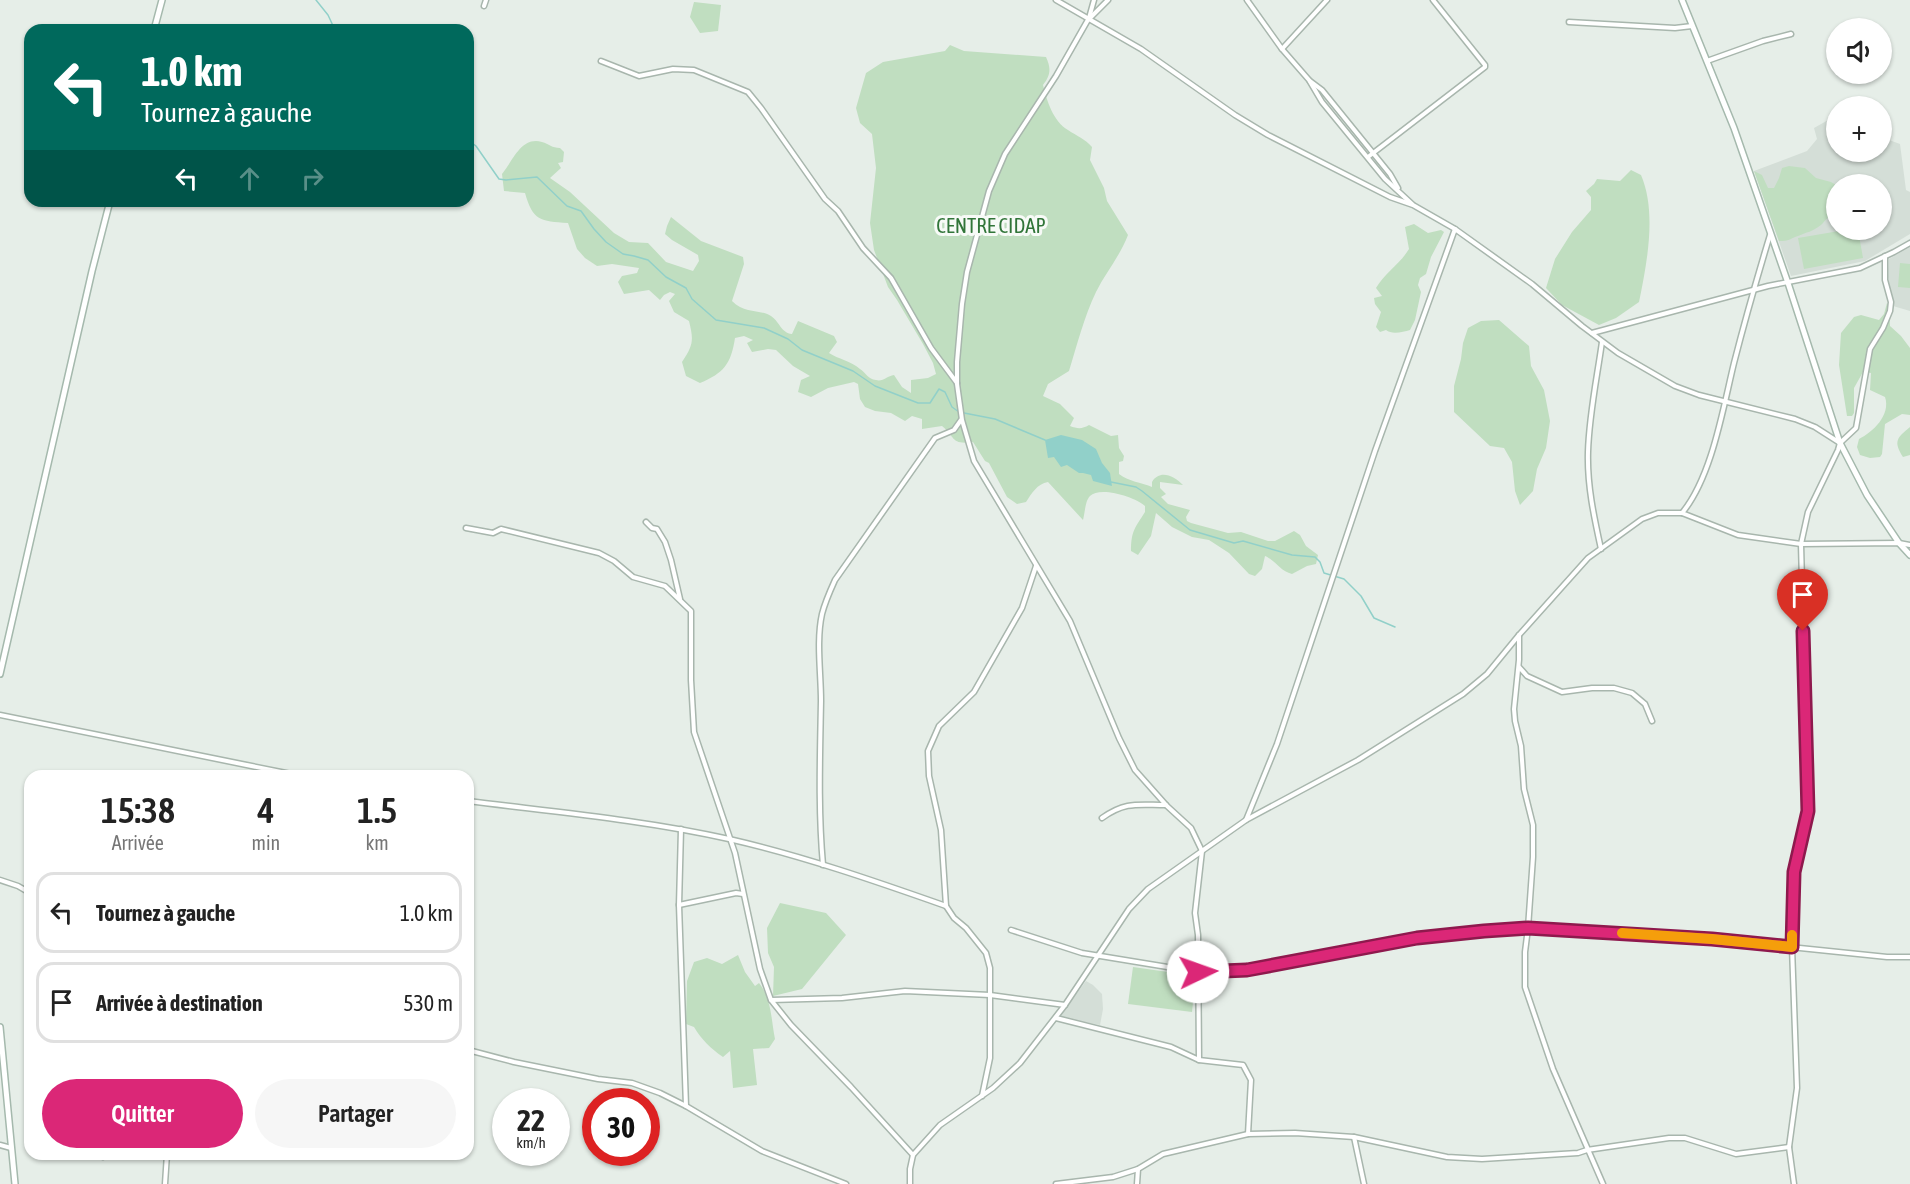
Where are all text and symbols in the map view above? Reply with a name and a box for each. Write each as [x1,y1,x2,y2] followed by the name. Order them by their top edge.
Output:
[1826,18,1892,240] map controls
[1826,18,1892,84] button: sound
[141,47,242,95] text: 1.0 km
[42,48,120,126] icon: left
[1826,96,1892,162] button: +
[141,97,312,128] text: Tournez à gauche
[170,162,203,195] icon: left
[233,162,266,195] icon: ahead
[296,162,329,195] icon: right
[1826,174,1892,240] button: −
[936,213,1046,237] park label: CENTRE CIDAP
[1777,569,1828,631] pin
[1786,578,1819,611] icon: arrive
[101,789,175,831] text: 15:38
[257,789,274,831] text: 4
[357,789,397,831] text: 1.5
[112,831,164,854] text: Arrivée
[252,831,280,854] text: min
[366,831,389,854] text: km
[45,896,78,929] icon: left
[96,900,235,926] text: Tournez à gauche
[400,900,453,926] text: 1.0 km
[1166,940,1230,1004] position arrow
[45,986,78,1019] icon: arrive
[96,990,263,1016] text: Arrivée à destination
[403,990,453,1016] text: 530 m
[42,1079,243,1148] button: Quitter
[255,1079,456,1148] button: Partager
[582,1088,660,1166] speed limit sign: 30
[517,1103,545,1137] text: 22
[516,1134,546,1151] text: km/h

